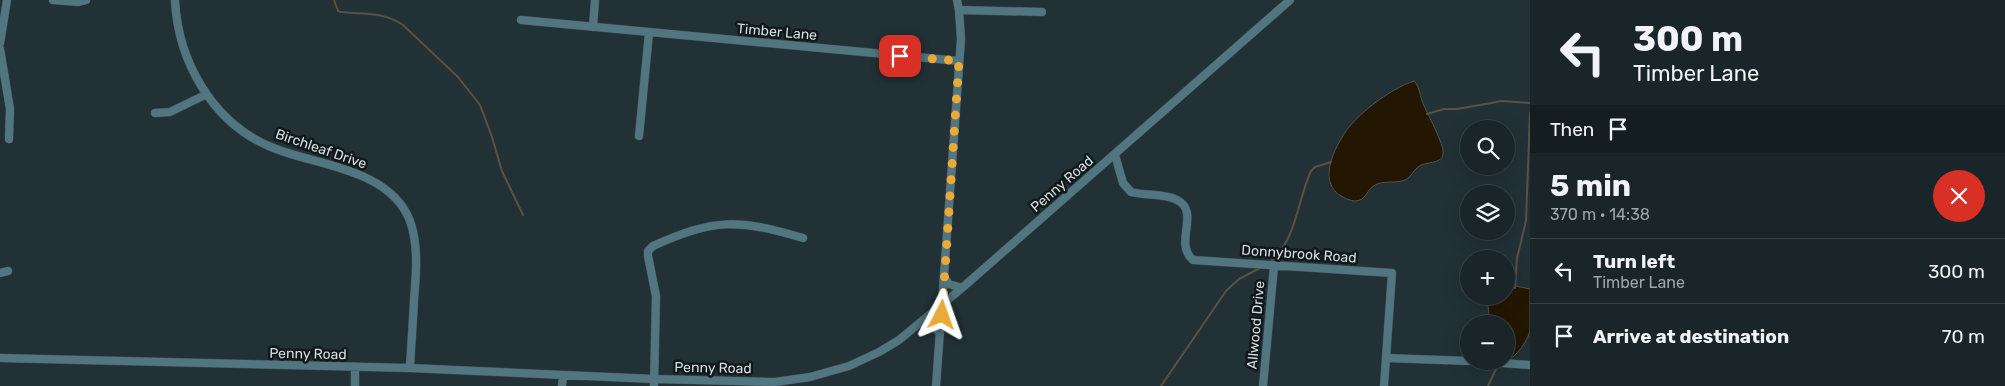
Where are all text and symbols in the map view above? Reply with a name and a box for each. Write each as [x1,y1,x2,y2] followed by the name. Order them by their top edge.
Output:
[1633,18,1743,60] text: 300 m
[736,20,818,44] street label: Timber Lane
[1550,20,1615,85] icon: left
[879,35,921,77] pin
[886,42,914,70] icon: arrive
[1633,60,1759,87] text: Timber Lane
[1604,115,1632,143] icon: arrive
[1550,118,1594,141] text: Then
[1460,120,1515,370] map controls
[1460,120,1515,175] button: search
[273,125,369,173] street label: Birchleaf Drive
[1027,152,1097,216] street label: Penny Road
[1550,168,1631,204] text: 5 min
[1933,170,1985,222] button: close
[1460,185,1515,240] button: layers
[1550,205,1650,224] text: 370 m · 14:38
[1241,241,1357,267] street label: Donnybrook Road
[1460,250,1515,305] button: +
[1593,250,1675,273] text: Turn left
[1550,257,1578,285] icon: left
[1928,260,1985,283] text: 300 m
[1593,273,1685,292] text: Timber Lane
[1244,280,1268,370] street label: Allwood Drive
[915,288,967,340] position arrow
[1460,315,1515,370] button: −
[1550,322,1578,350] icon: arrive
[1593,325,1789,348] text: Arrive at destination
[1942,325,1985,348] text: 70 m
[269,345,347,363] street label: Penny Road
[674,359,752,377] street label: Penny Road

